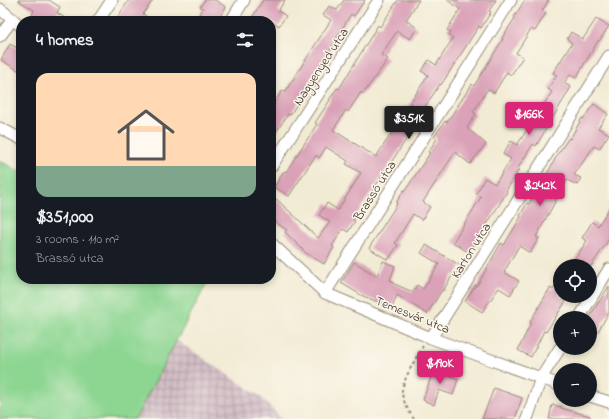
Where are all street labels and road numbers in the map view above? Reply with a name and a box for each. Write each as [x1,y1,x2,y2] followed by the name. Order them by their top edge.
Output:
[289,24,354,110] street label: Nagyenyed utca
[349,157,401,225] street label: Brassó utca
[447,219,496,282] street label: Karton utca
[372,292,453,339] street label: Temesvár utca

